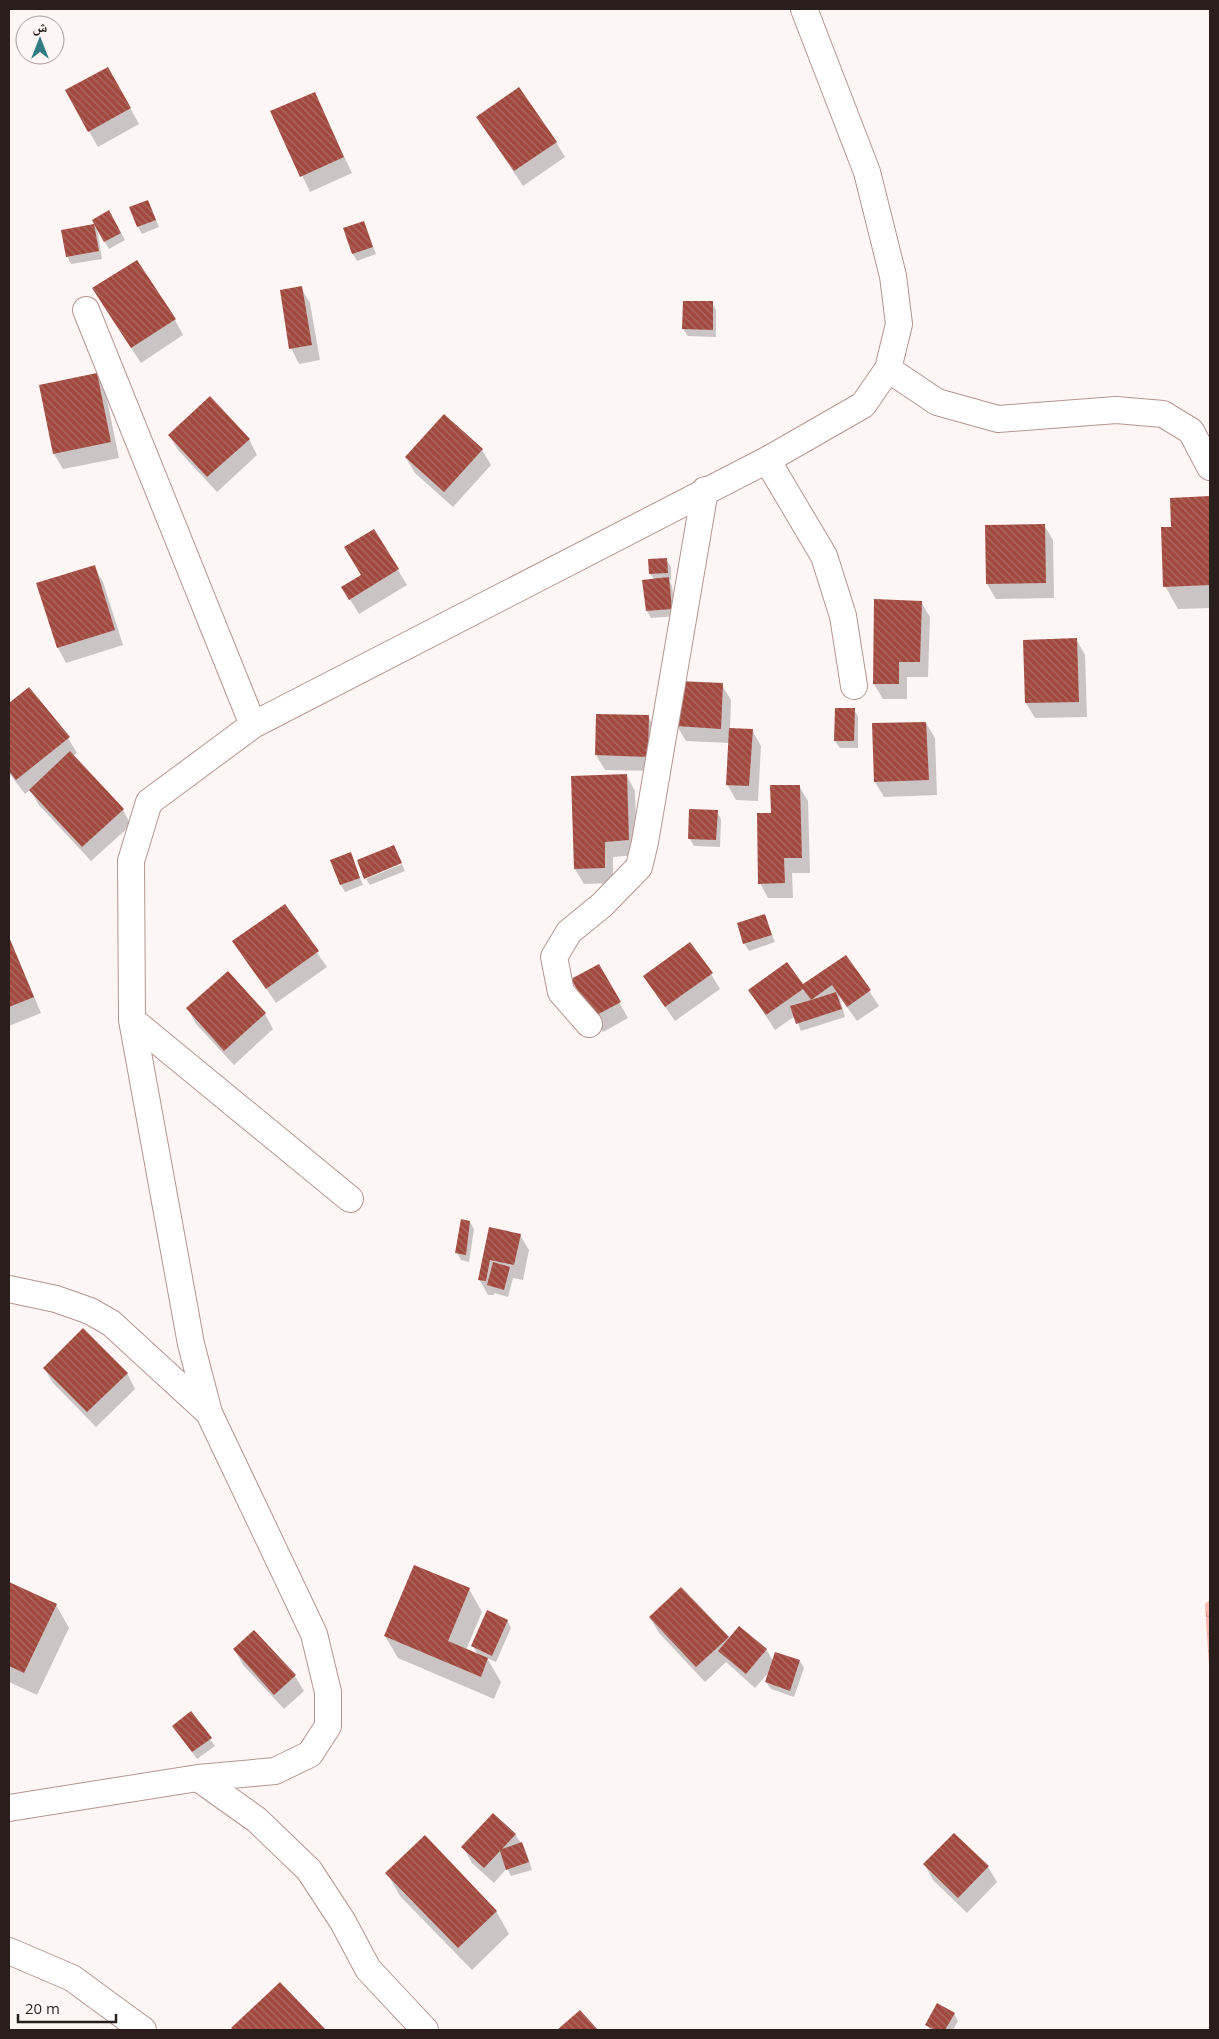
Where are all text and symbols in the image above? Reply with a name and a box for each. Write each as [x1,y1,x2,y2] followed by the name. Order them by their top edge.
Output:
[15,15,65,65] north arrow
[33,17,48,36] text: ش
[18,1992,115,2024] scale bar
[25,1998,60,2018] text: 20 m

